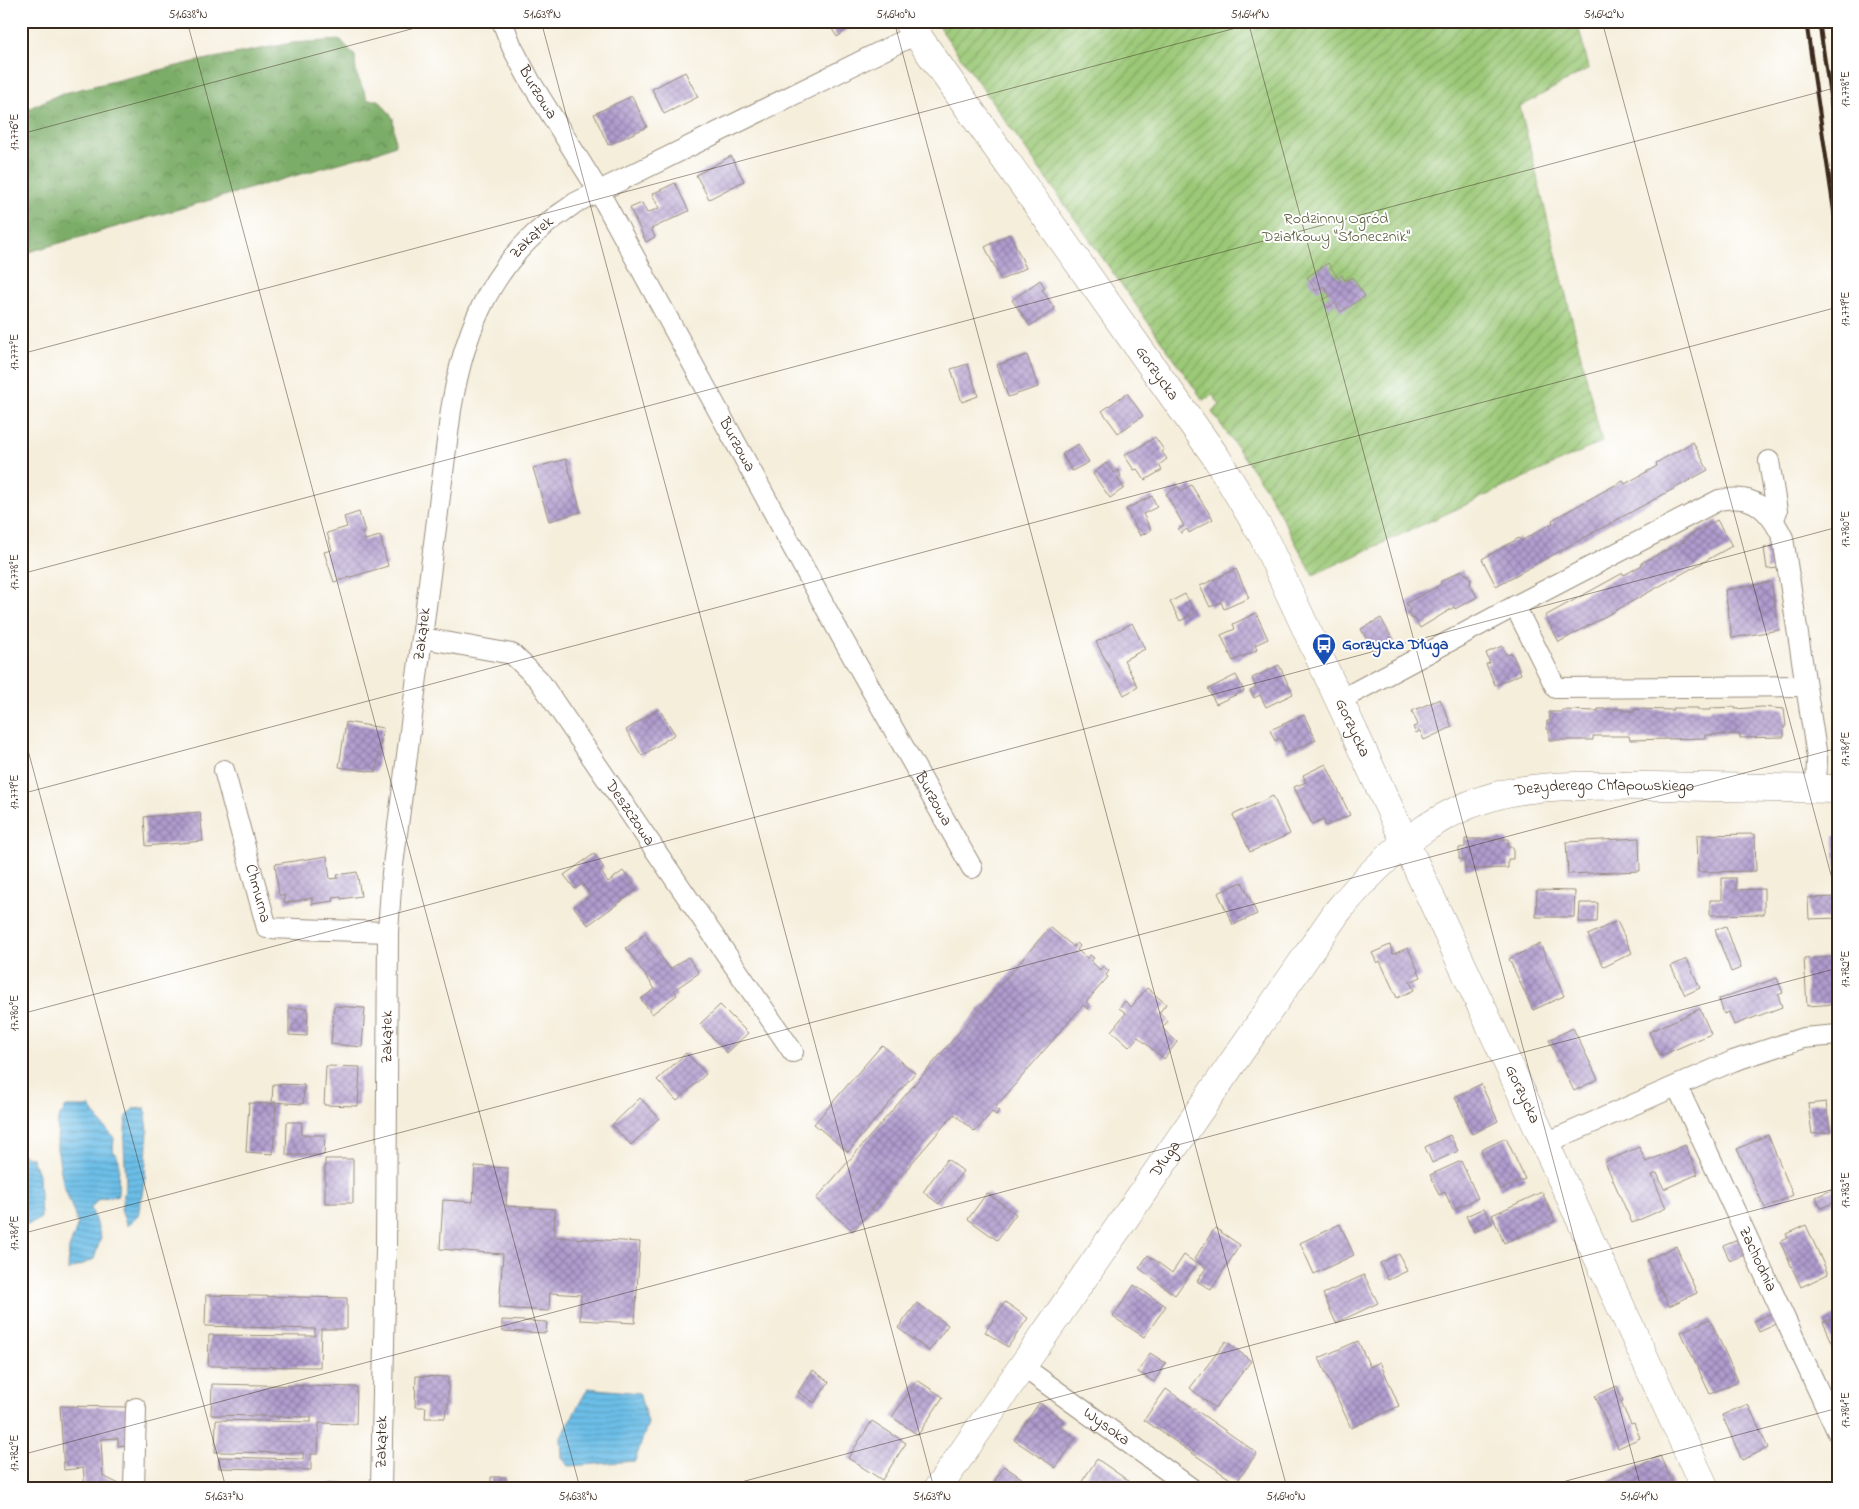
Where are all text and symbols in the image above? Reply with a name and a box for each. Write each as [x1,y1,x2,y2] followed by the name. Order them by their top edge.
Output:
[168,6,208,24] text: 51.638°N
[523,6,561,24] text: 51.639°N
[876,6,916,24] text: 51.640°N
[1231,6,1269,24] text: 51.641°N
[1584,6,1624,24] text: 51.642°N
[512,60,563,124] street label: Burzowa
[1837,71,1855,107] text: 17.778°E
[6,114,24,150] text: 17.776°E
[1261,207,1411,249] park label: Rodzinny Ogród Działkowy "Słonecznik"
[504,210,560,264] street label: Zakątek
[1837,291,1855,327] text: 17.779°E
[6,334,24,370] text: 17.777°E
[1129,341,1185,406] street label: Gorzycka
[712,412,762,476] street label: Burzowa
[1837,511,1855,547] text: 17.780°E
[6,554,24,590] text: 17.778°E
[407,605,438,662] street label: Zakątek
[1311,632,1337,666] bus stop icon: Gorzycka Długa
[1342,633,1449,658] place label: Gorzycka Długa
[1328,695,1376,761] street label: Gorzycka
[1837,732,1855,766] text: 17.781°E
[908,767,958,831] street label: Burzowa
[6,774,24,810] text: 17.779°E
[598,774,661,851] street label: Deszczowa
[1512,774,1694,803] street label: Dezyderego Chłapowskiego
[238,862,277,925] street label: Chmurna
[1837,950,1855,988] text: 17.782°E
[6,995,24,1031] text: 17.780°E
[375,1010,400,1064] street label: Zakątek
[1498,1061,1546,1128] street label: Gorzycka
[1144,1136,1187,1183] street label: Długa
[1837,1172,1855,1208] text: 17.783°E
[6,1216,24,1250] text: 17.781°E
[1732,1223,1783,1296] street label: Zachodnia
[1837,1392,1855,1428] text: 17.784°E
[1078,1402,1135,1452] street label: Wysoka
[369,1414,395,1469] street label: Zakątek
[6,1434,24,1472] text: 17.782°E
[204,1488,244,1506] text: 51.637°N
[558,1488,598,1506] text: 51.638°N
[913,1488,951,1506] text: 51.639°N
[1266,1488,1306,1506] text: 51.640°N
[1620,1488,1658,1506] text: 51.641°N

